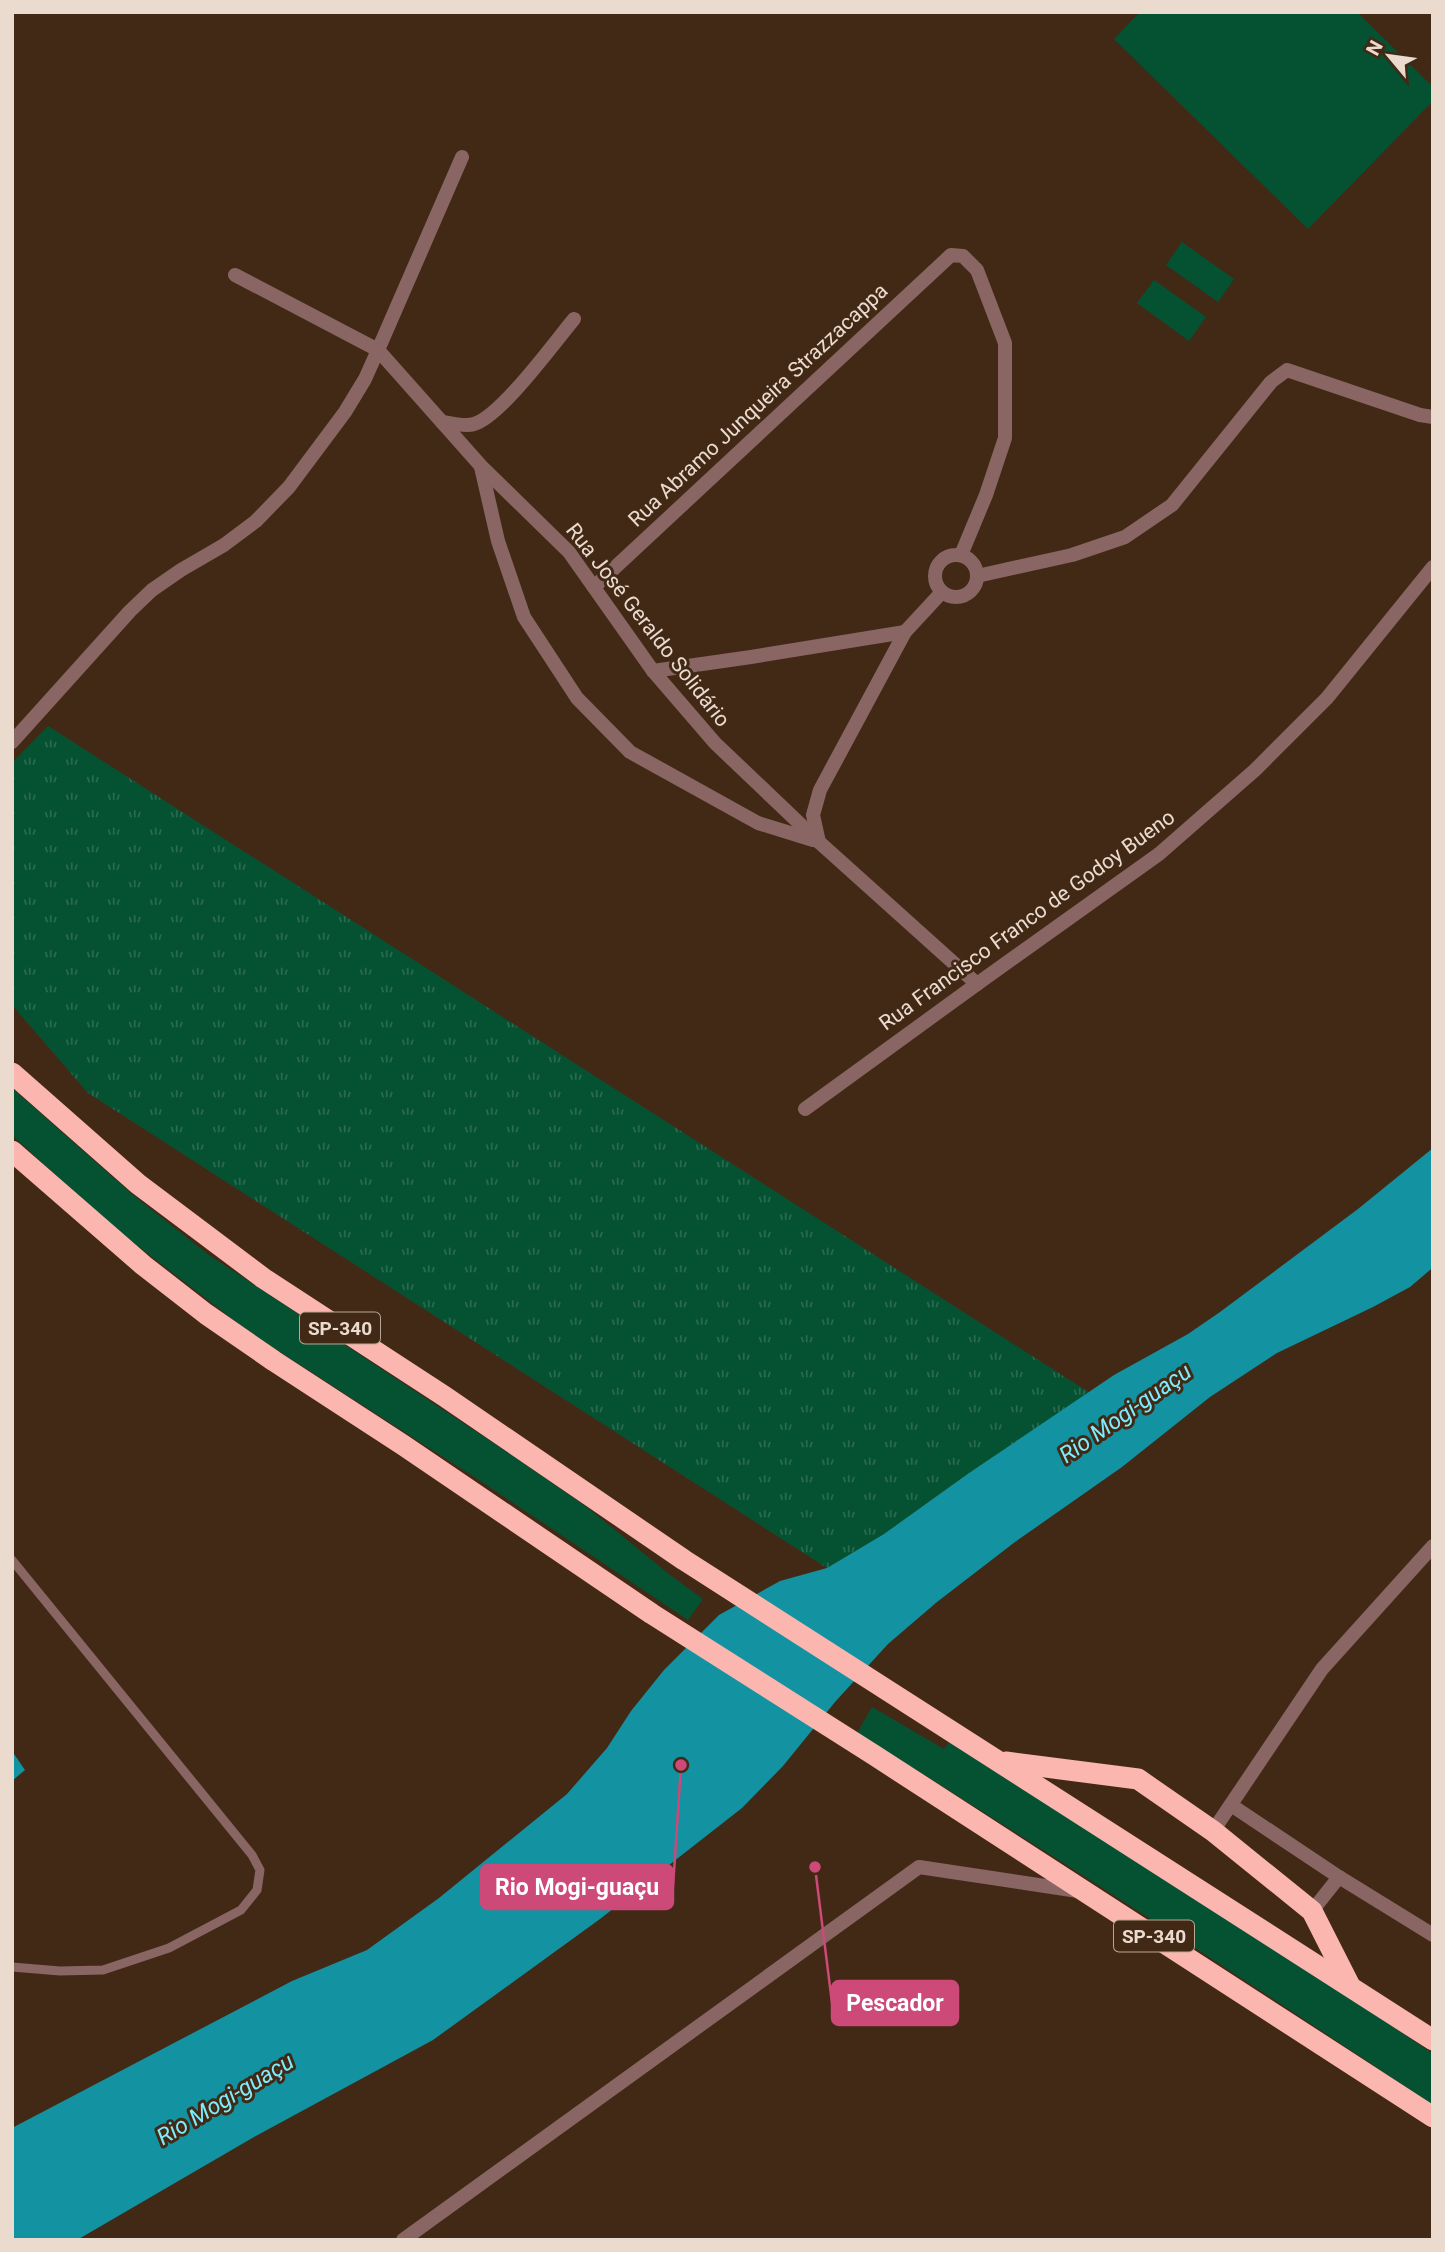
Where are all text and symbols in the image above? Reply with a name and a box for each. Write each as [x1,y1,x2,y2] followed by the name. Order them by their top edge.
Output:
[1354,21,1424,91] north arrow
[1361,37,1388,59] text: N
[624,278,892,532] street label: Rua Abramo Junqueira Strazzacappa
[561,518,735,732] street label: Rua José Geraldo Solidário
[875,805,1179,1035] street label: Rua Francisco Franco de Godoy Bueno
[300,1312,380,1344] road number: SP-340
[1054,1358,1196,1469] water label: Rio Mogi-guaçu
[481,1865,673,1909] callout: Rio Mogi-guaçu
[495,1874,659,1901] text: Rio Mogi-guaçu
[1114,1920,1194,1952] road number: SP-340
[832,1981,958,2025] callout: Pescador
[846,1990,944,2017] text: Pescador
[152,2048,299,2151] water label: Rio Mogi-guaçu

